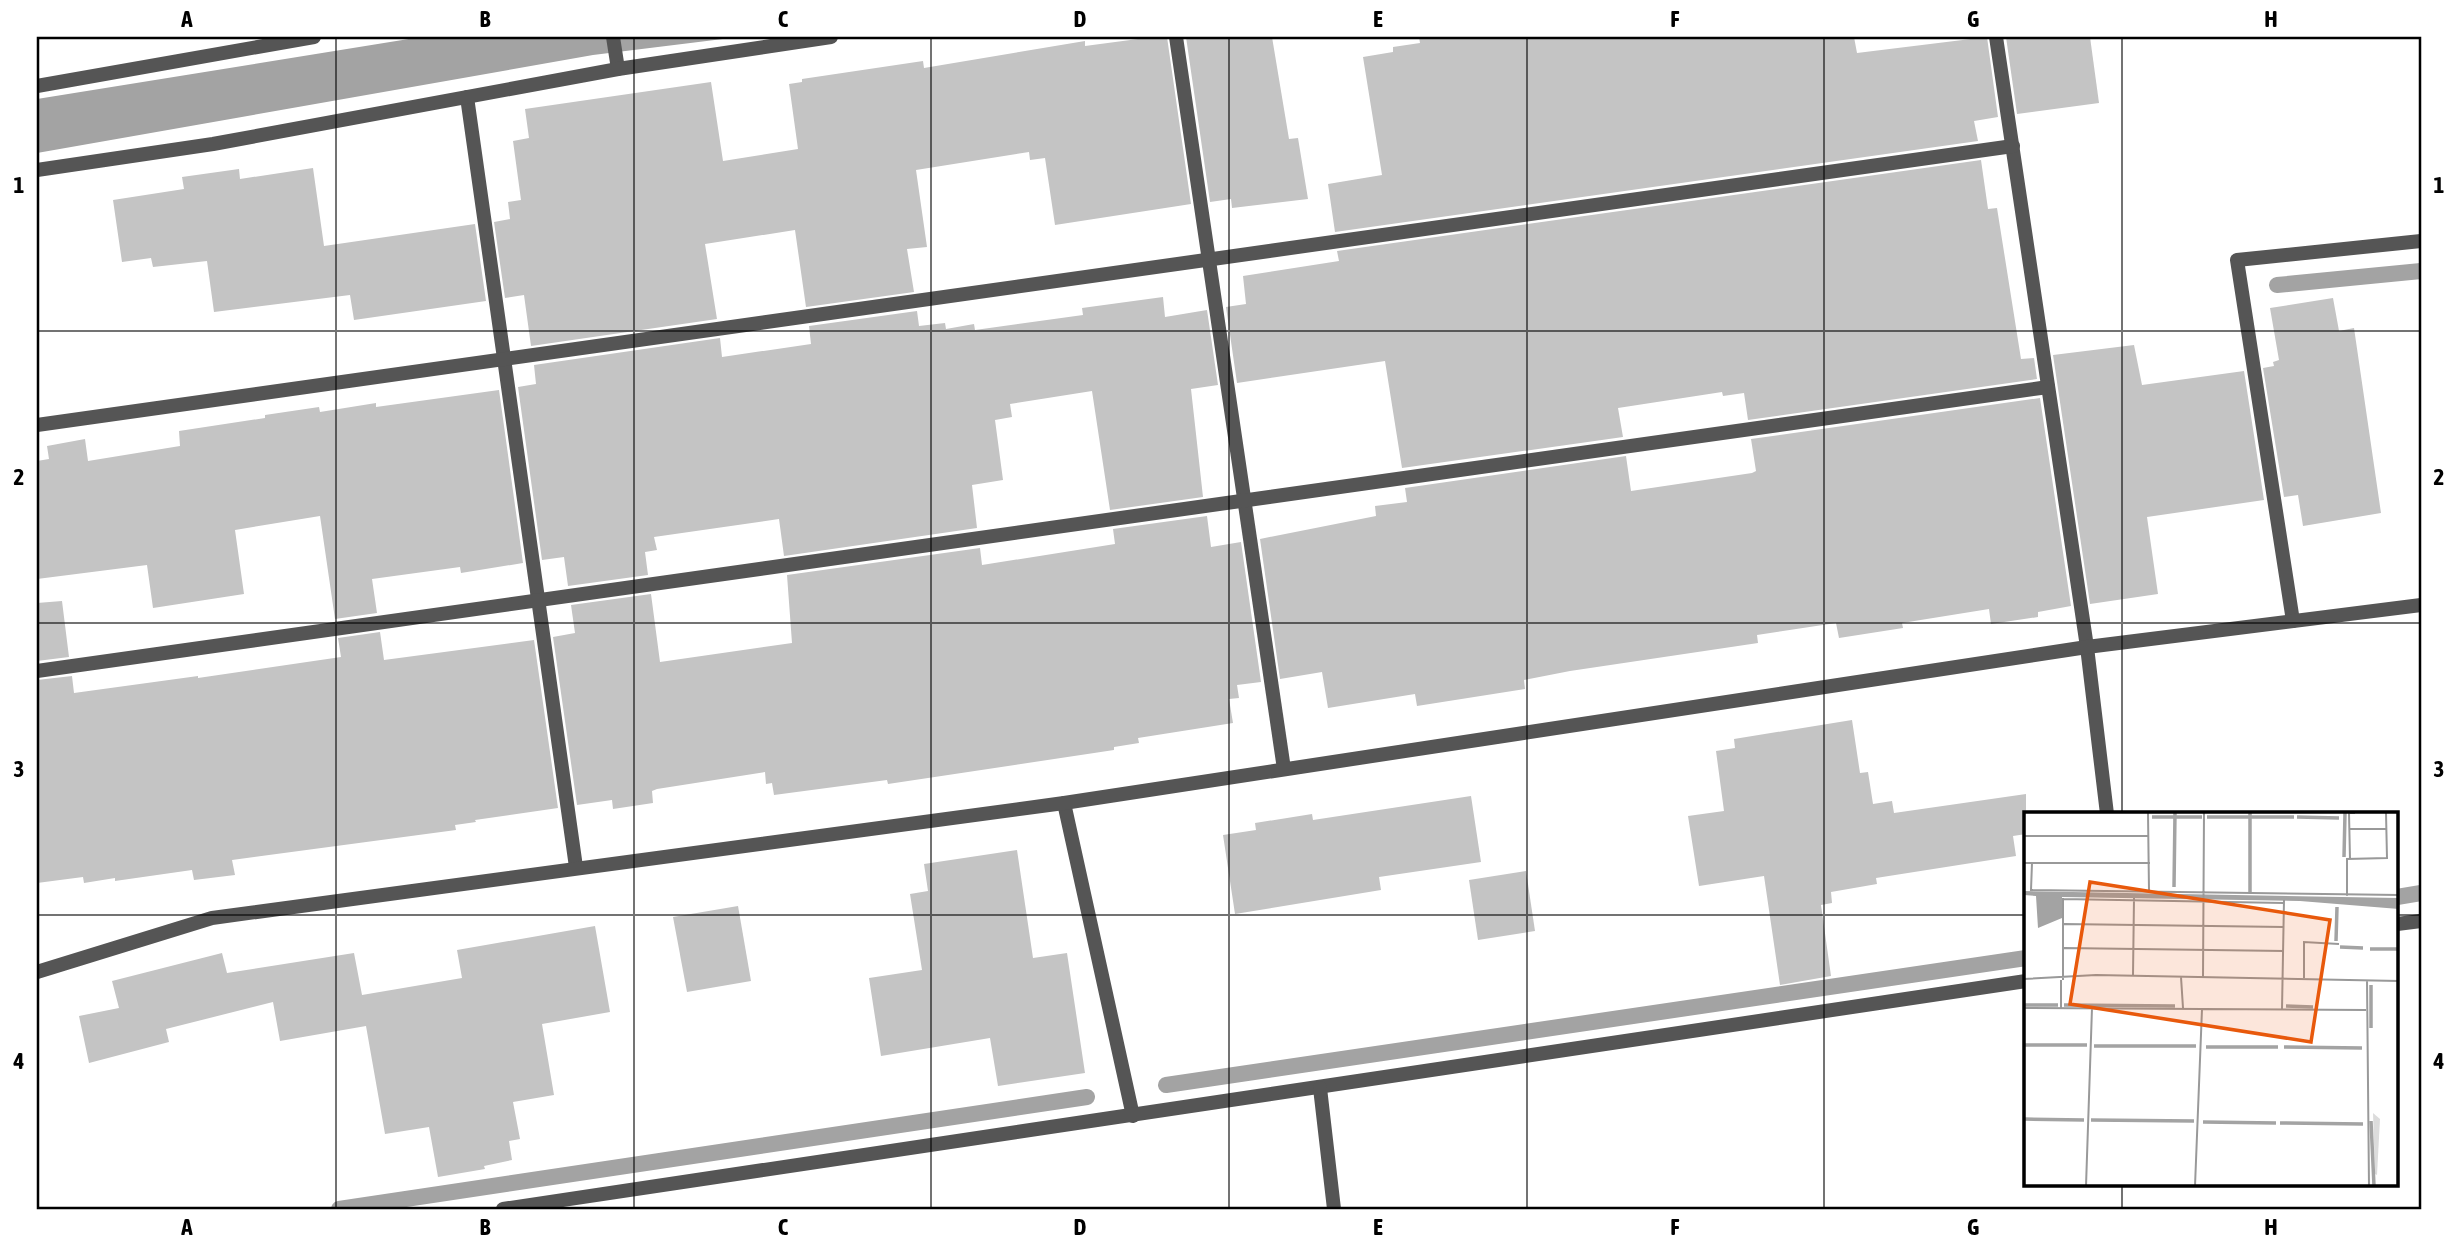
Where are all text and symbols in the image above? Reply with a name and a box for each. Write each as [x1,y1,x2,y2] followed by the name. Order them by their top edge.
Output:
[180,6,193,32] text: A
[480,6,491,32] text: B
[778,6,789,32] text: C
[1074,6,1087,32] text: D
[1373,6,1383,32] text: E
[1670,6,1680,32] text: F
[1967,6,1979,32] text: G
[2264,6,2278,32] text: H
[14,172,25,198] text: 1
[2434,172,2445,198] text: 1
[14,464,24,490] text: 2
[2434,464,2444,490] text: 2
[14,756,24,782] text: 3
[2434,756,2444,782] text: 3
[2024,812,2398,1186] inset map
[13,1048,25,1074] text: 4
[2433,1048,2445,1074] text: 4
[180,1214,193,1240] text: A
[480,1214,491,1240] text: B
[778,1214,789,1240] text: C
[1074,1214,1087,1240] text: D
[1373,1214,1383,1240] text: E
[1670,1214,1680,1240] text: F
[1967,1214,1979,1240] text: G
[2264,1214,2278,1240] text: H

